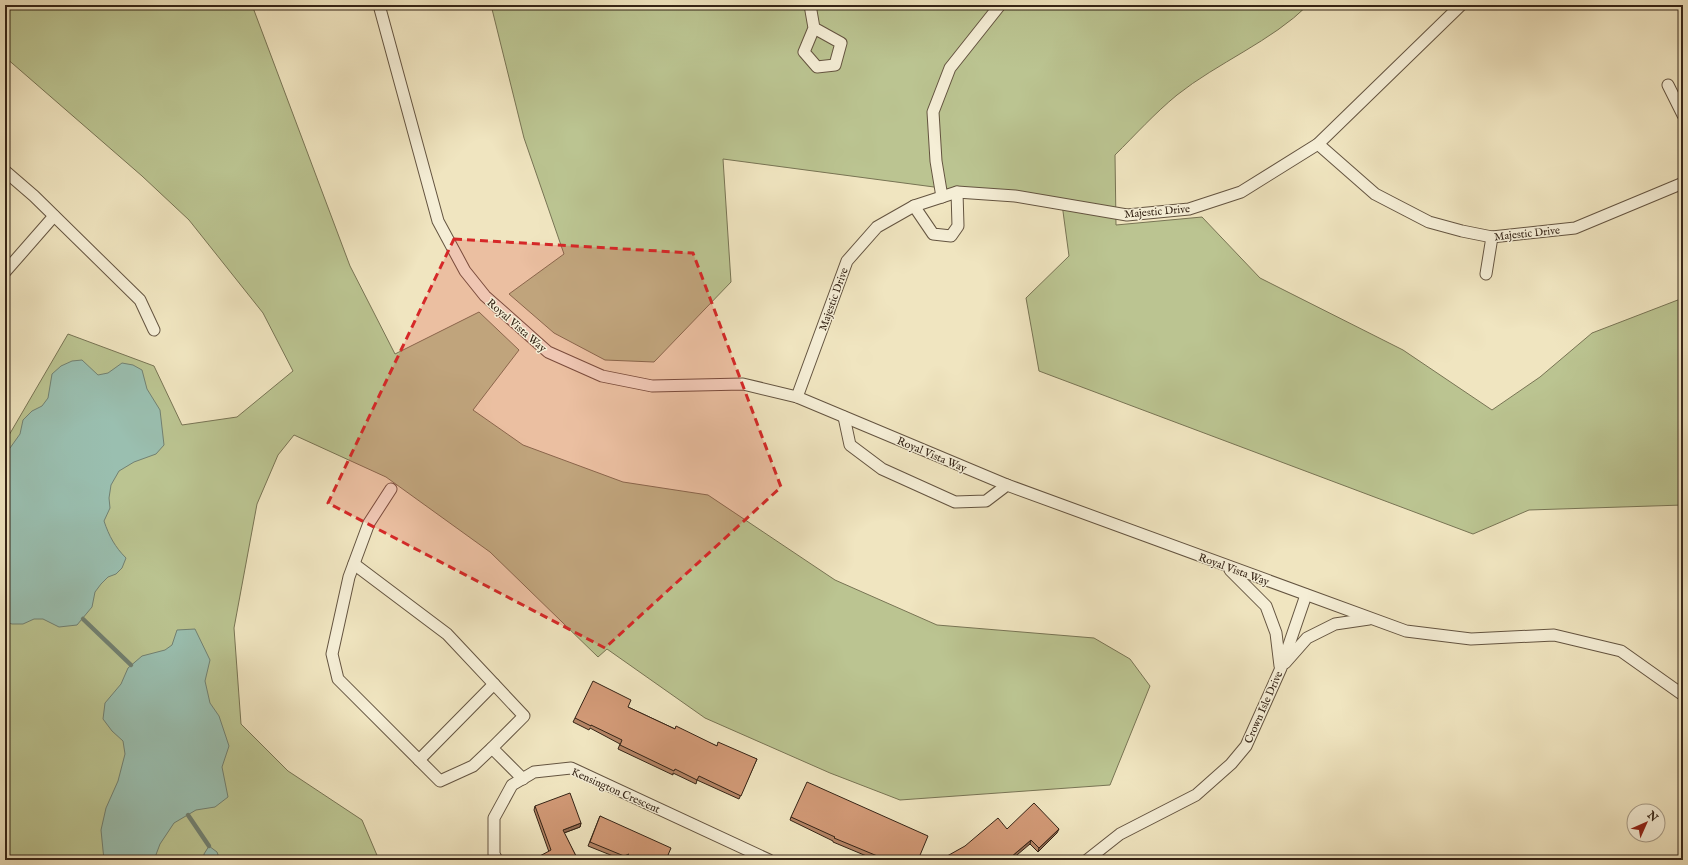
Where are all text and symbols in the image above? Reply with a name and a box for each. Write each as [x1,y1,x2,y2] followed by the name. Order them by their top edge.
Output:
[1124,202,1191,222] street label: Majestic Drive
[1494,224,1561,244] street label: Majestic Drive
[816,266,852,333] street label: Majestic Drive
[484,296,549,356] street label: Royal Vista Way
[895,434,969,476] street label: Royal Vista Way
[1196,551,1272,589] street label: Royal Vista Way
[1242,669,1286,746] street label: Crown Isle Drive
[569,765,662,817] street label: Kensington Crescent
[1626,803,1666,843] north arrow
[1643,808,1661,825] text: N

